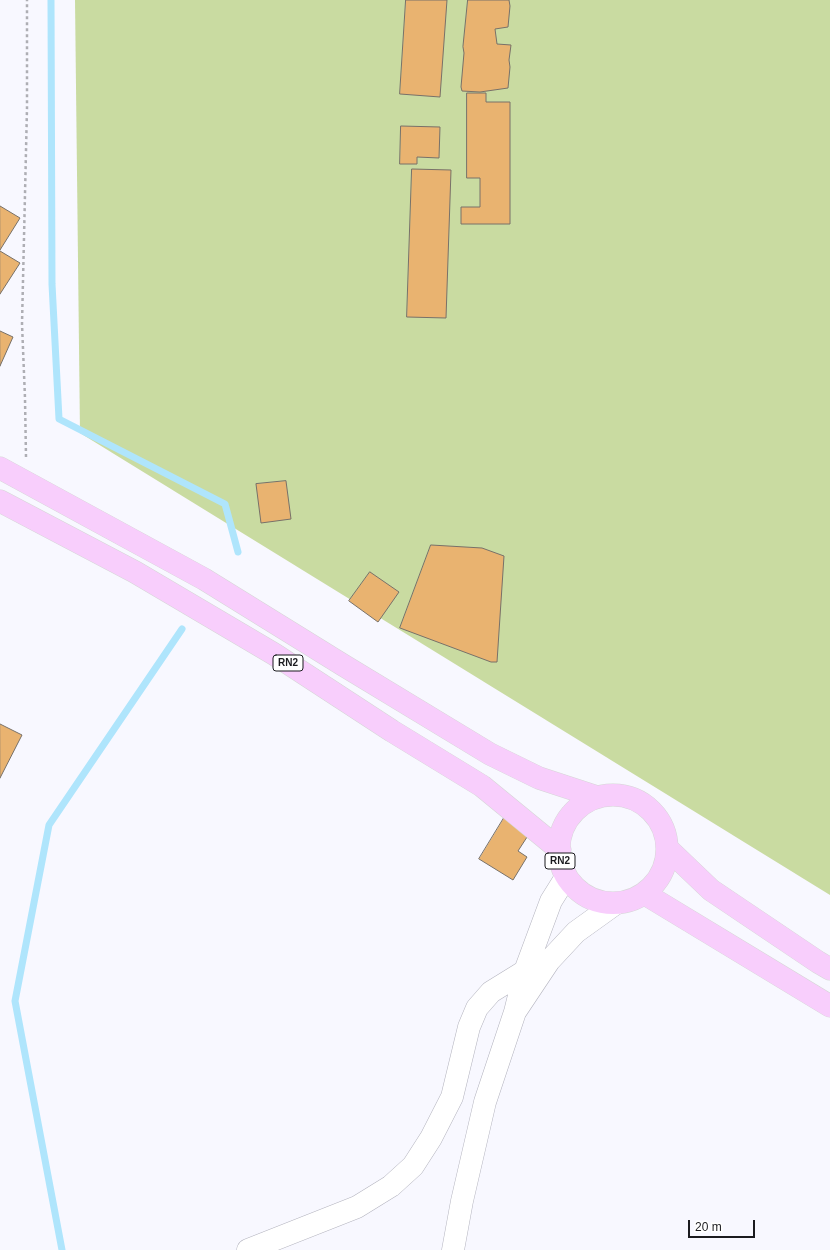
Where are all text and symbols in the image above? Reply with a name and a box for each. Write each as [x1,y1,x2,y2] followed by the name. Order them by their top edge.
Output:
[273,655,303,671] road number: RN2
[545,853,575,869] road number: RN2
[690,1212,757,1238] scale bar
[695,1220,722,1234] text: 20 m

